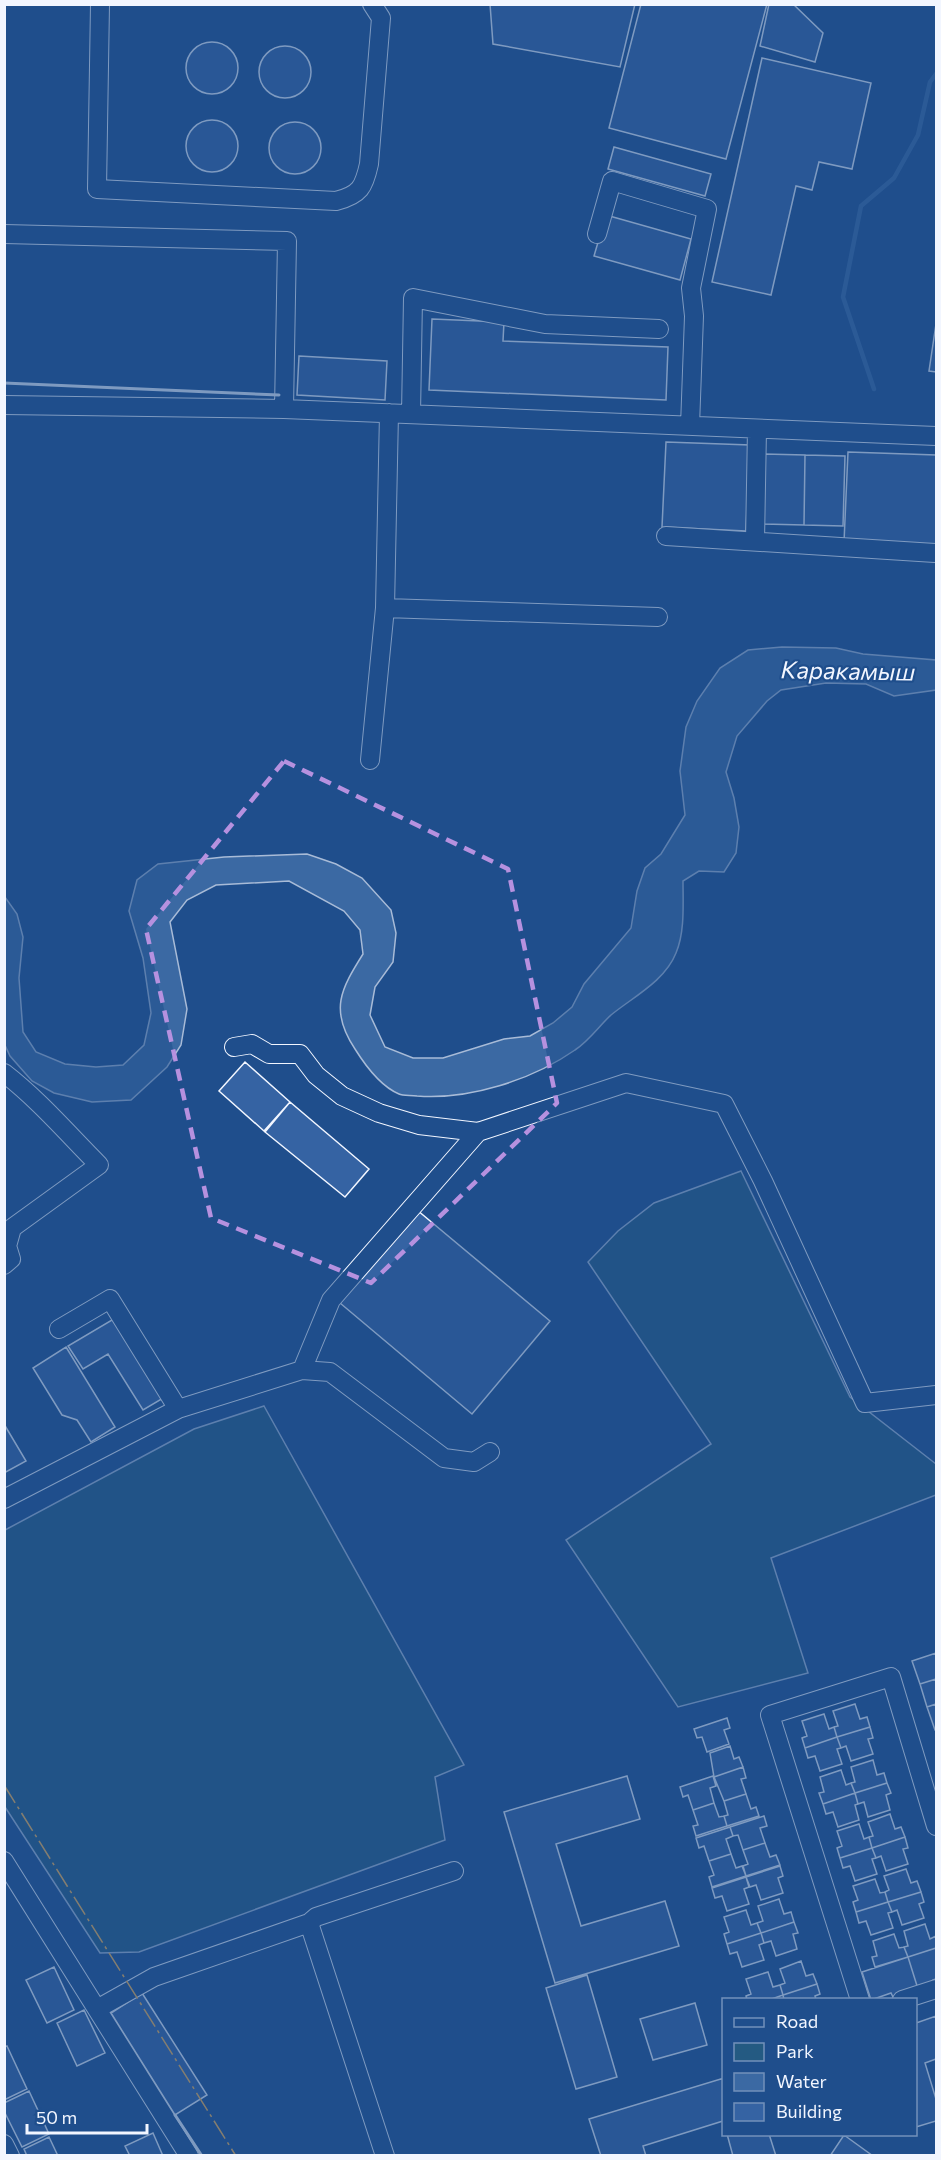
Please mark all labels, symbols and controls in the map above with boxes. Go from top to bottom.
water label: Каракамыш [780,654,916,686]
legend [722,1998,917,2136]
text: Road [776,2010,818,2032]
text: Park [776,2040,814,2062]
text: Water [776,2070,827,2092]
scale bar [27,2097,147,2135]
text: Building [776,2100,842,2122]
text: 50 m [36,2106,77,2128]

